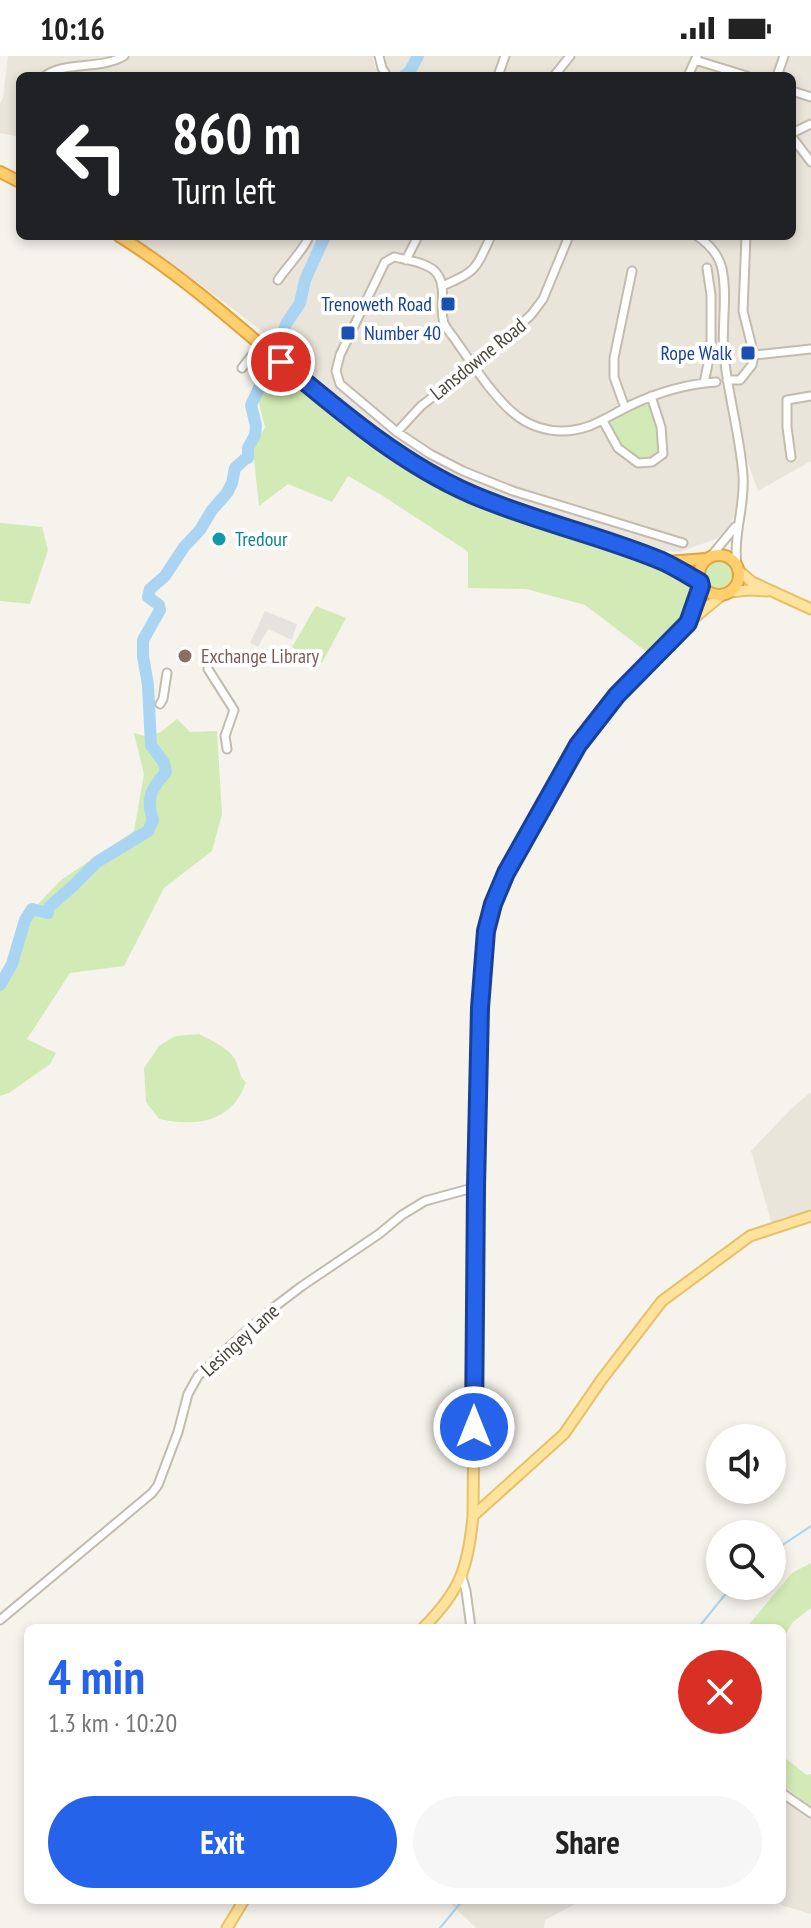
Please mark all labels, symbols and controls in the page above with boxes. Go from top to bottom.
text: 10:16 [40,9,105,48]
text: 860 m [172,97,301,169]
icon: left [40,104,144,208]
text: Turn left [172,167,276,214]
place label: Trenoweth Road [321,291,432,317]
marker: Trenoweth Road [439,295,457,313]
street label: Lansdowne Road [425,312,531,406]
place label: Number 40 [364,320,441,346]
marker: Number 40 [339,324,357,342]
pin [247,328,315,396]
icon: arrive [259,340,303,384]
place label: Rope Walk [660,340,732,366]
marker: Rope Walk [739,344,757,362]
place label: Tredour [235,526,288,552]
marker: Tredour [210,530,228,548]
place label: Exchange Library [201,643,320,669]
marker: Exchange Library [176,647,194,665]
street label: Lesingey Lane [195,1298,285,1382]
position arrow [432,1385,516,1469]
map controls [706,1424,786,1600]
button: sound [706,1424,786,1504]
button: search [706,1520,786,1600]
text: 4 min [48,1645,145,1707]
button: close [678,1650,762,1734]
text: 1.3 km · 10:20 [48,1706,177,1739]
button: Exit [48,1796,397,1888]
button: Share [413,1796,762,1888]

